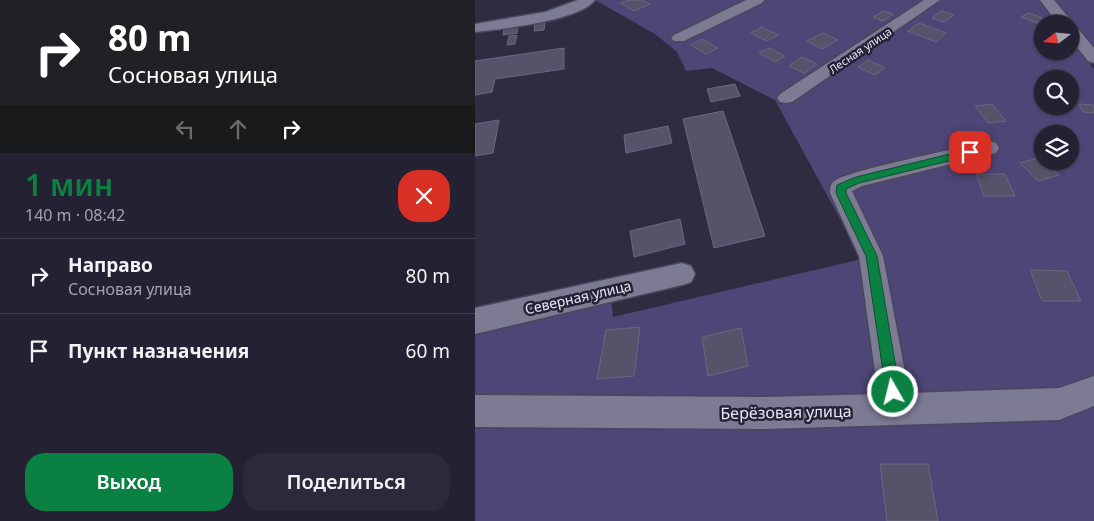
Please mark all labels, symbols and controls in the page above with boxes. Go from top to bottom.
text: 80 m [108,14,191,61]
north arrow [1034,15,1079,60]
map controls [1034,15,1079,170]
icon: right [25,20,90,85]
street label: Лесная улица [826,24,894,76]
text: Сосновая улица [108,59,278,89]
button: search [1034,70,1079,115]
icon: left [171,115,199,143]
icon: ahead [224,115,252,143]
icon: right [277,115,305,143]
button: layers [1034,125,1079,170]
pin [949,131,991,173]
icon: arrive [956,138,984,166]
text: 1 мин [25,164,113,205]
button: close [398,170,450,222]
text: 140 m · 08:42 [25,204,125,226]
text: Направо [68,252,153,278]
icon: right [25,262,53,290]
text: 80 m [406,263,450,289]
street label: Северная улица [523,276,633,318]
text: Сосновая улица [68,278,192,300]
icon: arrive [25,337,53,365]
text: Пункт назначения [68,338,249,364]
text: 60 m [406,338,450,364]
position arrow [866,365,918,417]
street label: Берёзовая улица [720,400,852,424]
button: Выход [25,453,233,511]
button: Поделиться [243,453,450,511]

